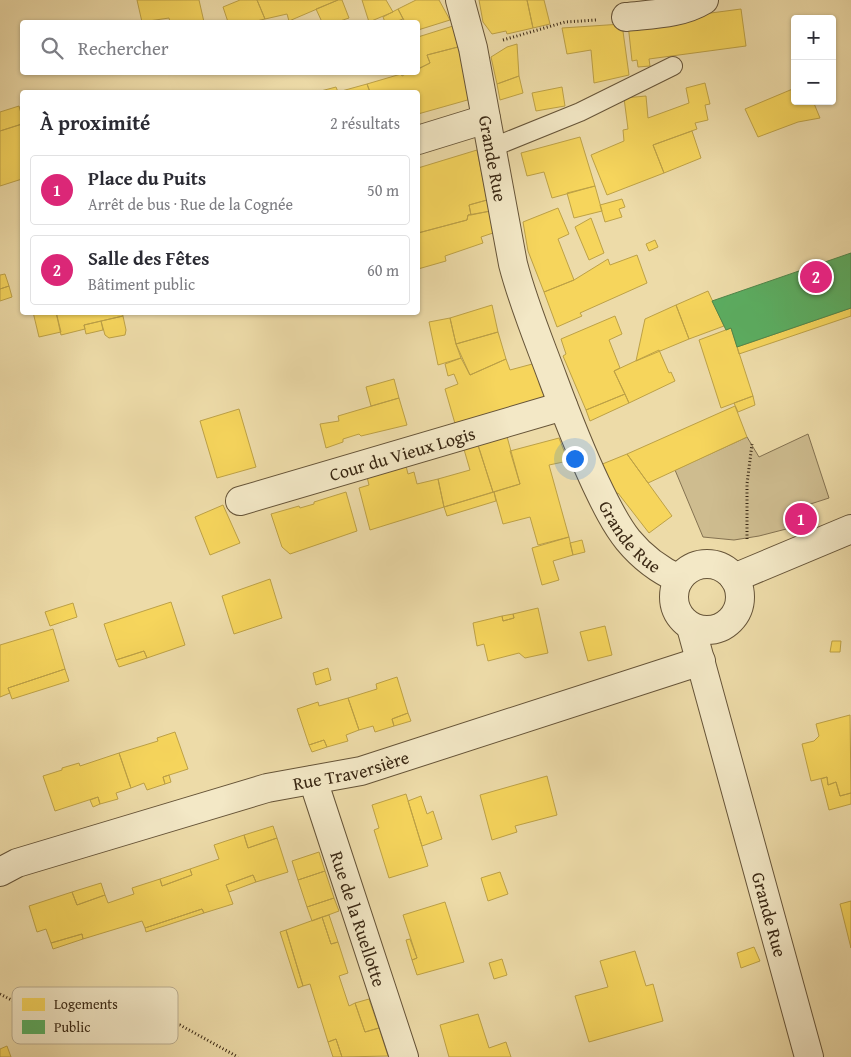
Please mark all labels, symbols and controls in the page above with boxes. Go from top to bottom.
map controls [791,15,836,105]
button: + [791,15,836,60]
search box [20,20,420,75]
icon: search [38,34,66,62]
text: Rechercher [78,34,169,62]
button: − [791,60,836,105]
text: À proximité [40,107,150,138]
text: 2 résultats [330,111,400,135]
street label: Grande Rue [472,113,515,204]
text: Place du Puits [88,164,206,192]
text: 1 [53,178,61,202]
text: 50 m [367,178,399,202]
text: Arrêt de bus · Rue de la Cognée [88,192,293,216]
text: Salle des Fêtes [88,244,209,272]
text: 2 [53,258,61,282]
text: 60 m [367,258,399,282]
pin: 2 [800,258,832,296]
text: Bâtiment public [88,272,195,296]
street label: Cour du Vieux Logis [326,419,478,488]
your location [562,446,588,472]
street label: Grande Rue [593,496,667,579]
pin: 1 [785,500,817,538]
street label: Rue Traversière [291,743,412,797]
street label: Rue de la Ruellotte [324,847,393,990]
street label: Grande Rue [745,869,794,960]
legend [12,987,178,1044]
text: Logements [54,994,118,1014]
text: Public [54,1017,90,1037]

